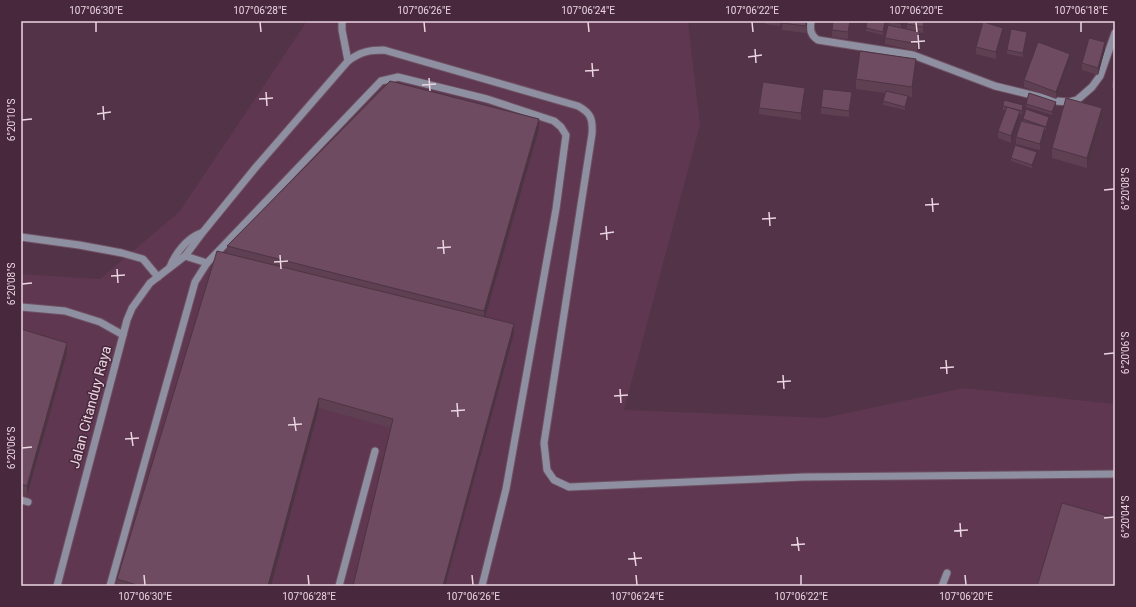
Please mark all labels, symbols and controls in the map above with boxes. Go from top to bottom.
text: 107°06'30"E [69,5,123,16]
text: 107°06'28"E [233,5,287,16]
text: 107°06'26"E [397,5,451,16]
text: 107°06'24"E [561,5,615,16]
text: 107°06'22"E [725,5,779,16]
text: 107°06'20"E [889,5,943,16]
text: 107°06'18"E [1054,5,1108,16]
text: 6°20'10"S [6,99,17,141]
text: 6°20'08"S [1120,168,1131,210]
text: 6°20'08"S [6,263,17,305]
text: 6°20'06"S [1120,332,1131,374]
street label: Jalan Citanduy Raya [66,344,114,470]
text: 6°20'06"S [6,427,17,469]
text: 6°20'04"S [1120,496,1131,538]
text: 107°06'30"E [118,591,172,602]
text: 107°06'28"E [282,591,336,602]
text: 107°06'26"E [446,591,500,602]
text: 107°06'24"E [610,591,664,602]
text: 107°06'22"E [774,591,828,602]
text: 107°06'20"E [939,591,993,602]

